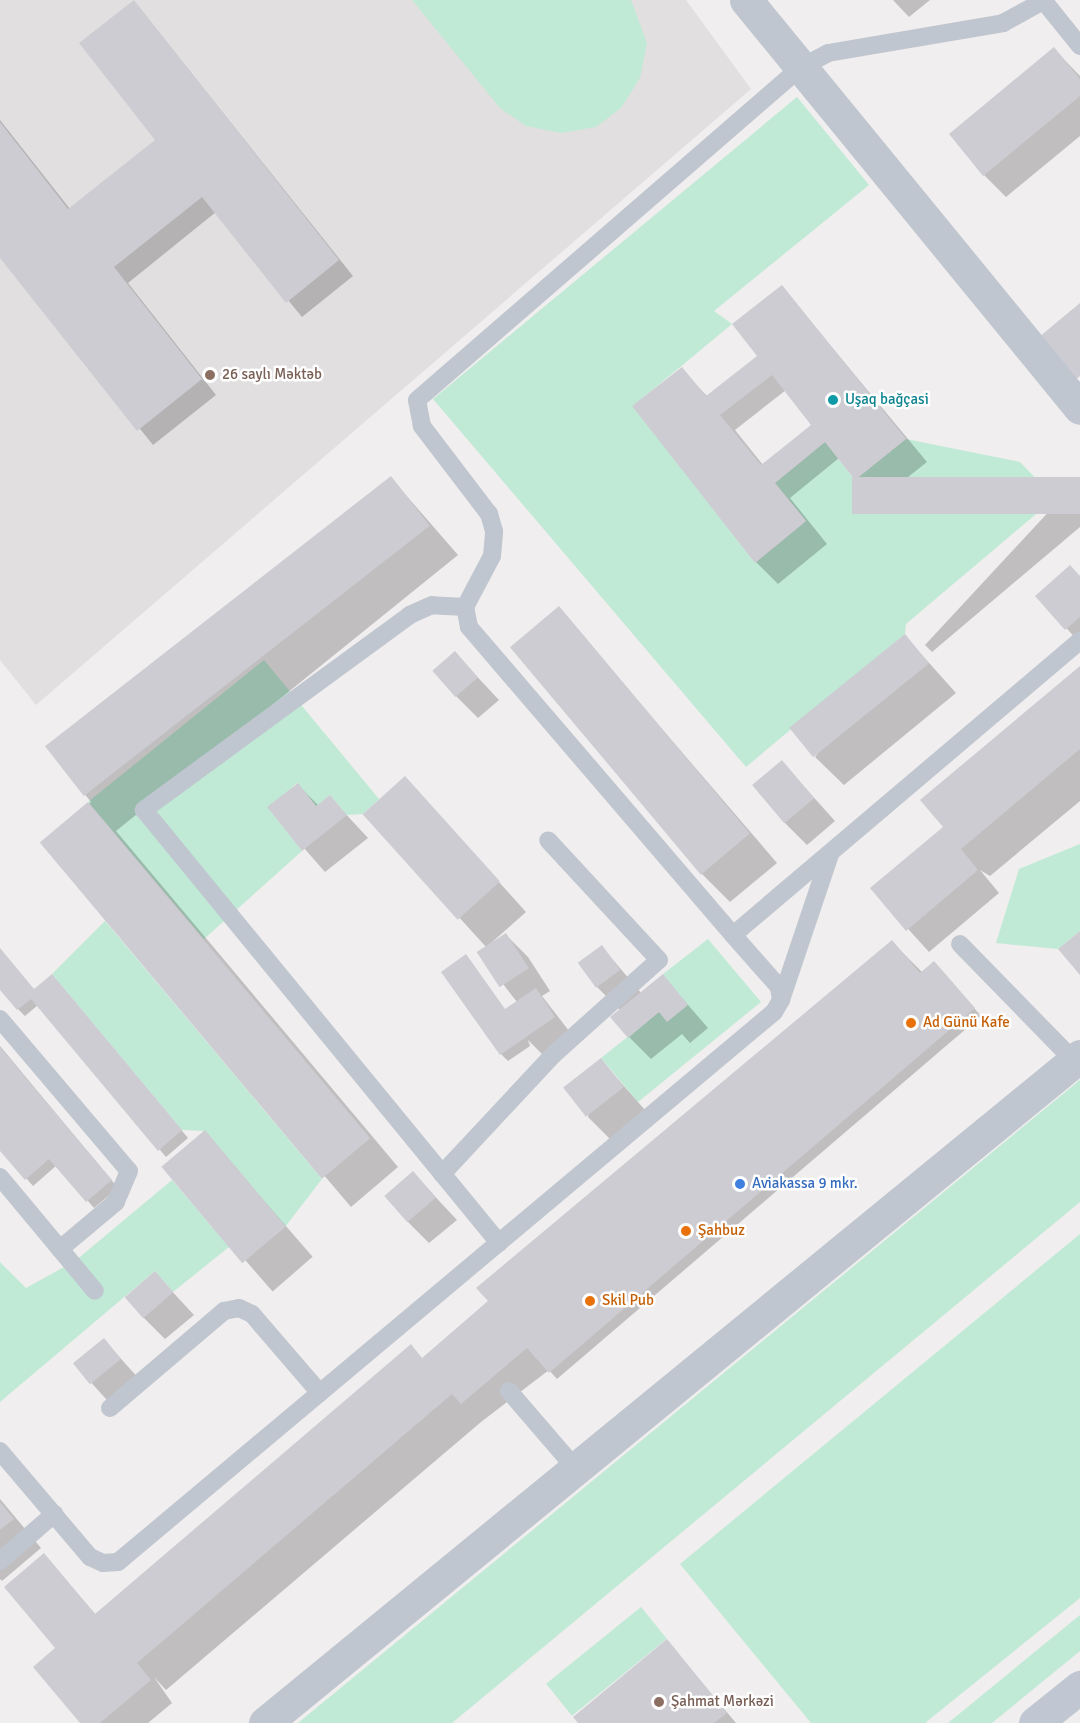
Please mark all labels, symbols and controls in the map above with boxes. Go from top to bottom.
place label: 26 saylı Məktəb [222,366,322,384]
marker: 26 saylı Məktəb [203,368,217,382]
place label: Uşaq bağçasi [845,391,929,409]
marker: Uşaq bağçasi [826,393,840,407]
place label: Ad Günü Kafe [923,1014,1010,1032]
marker: Ad Günü Kafe [904,1016,918,1030]
place label: Aviakassa 9 mkr. [752,1175,858,1193]
marker: Aviakassa 9 mkr. [733,1177,747,1191]
place label: Şahbuz [698,1222,745,1240]
marker: Şahbuz [679,1224,693,1238]
place label: Skil Pub [602,1292,654,1310]
marker: Skil Pub [583,1294,597,1308]
place label: Şahmat Mərkəzi [671,1693,774,1711]
marker: Şahmat Mərkəzi [652,1695,666,1709]

